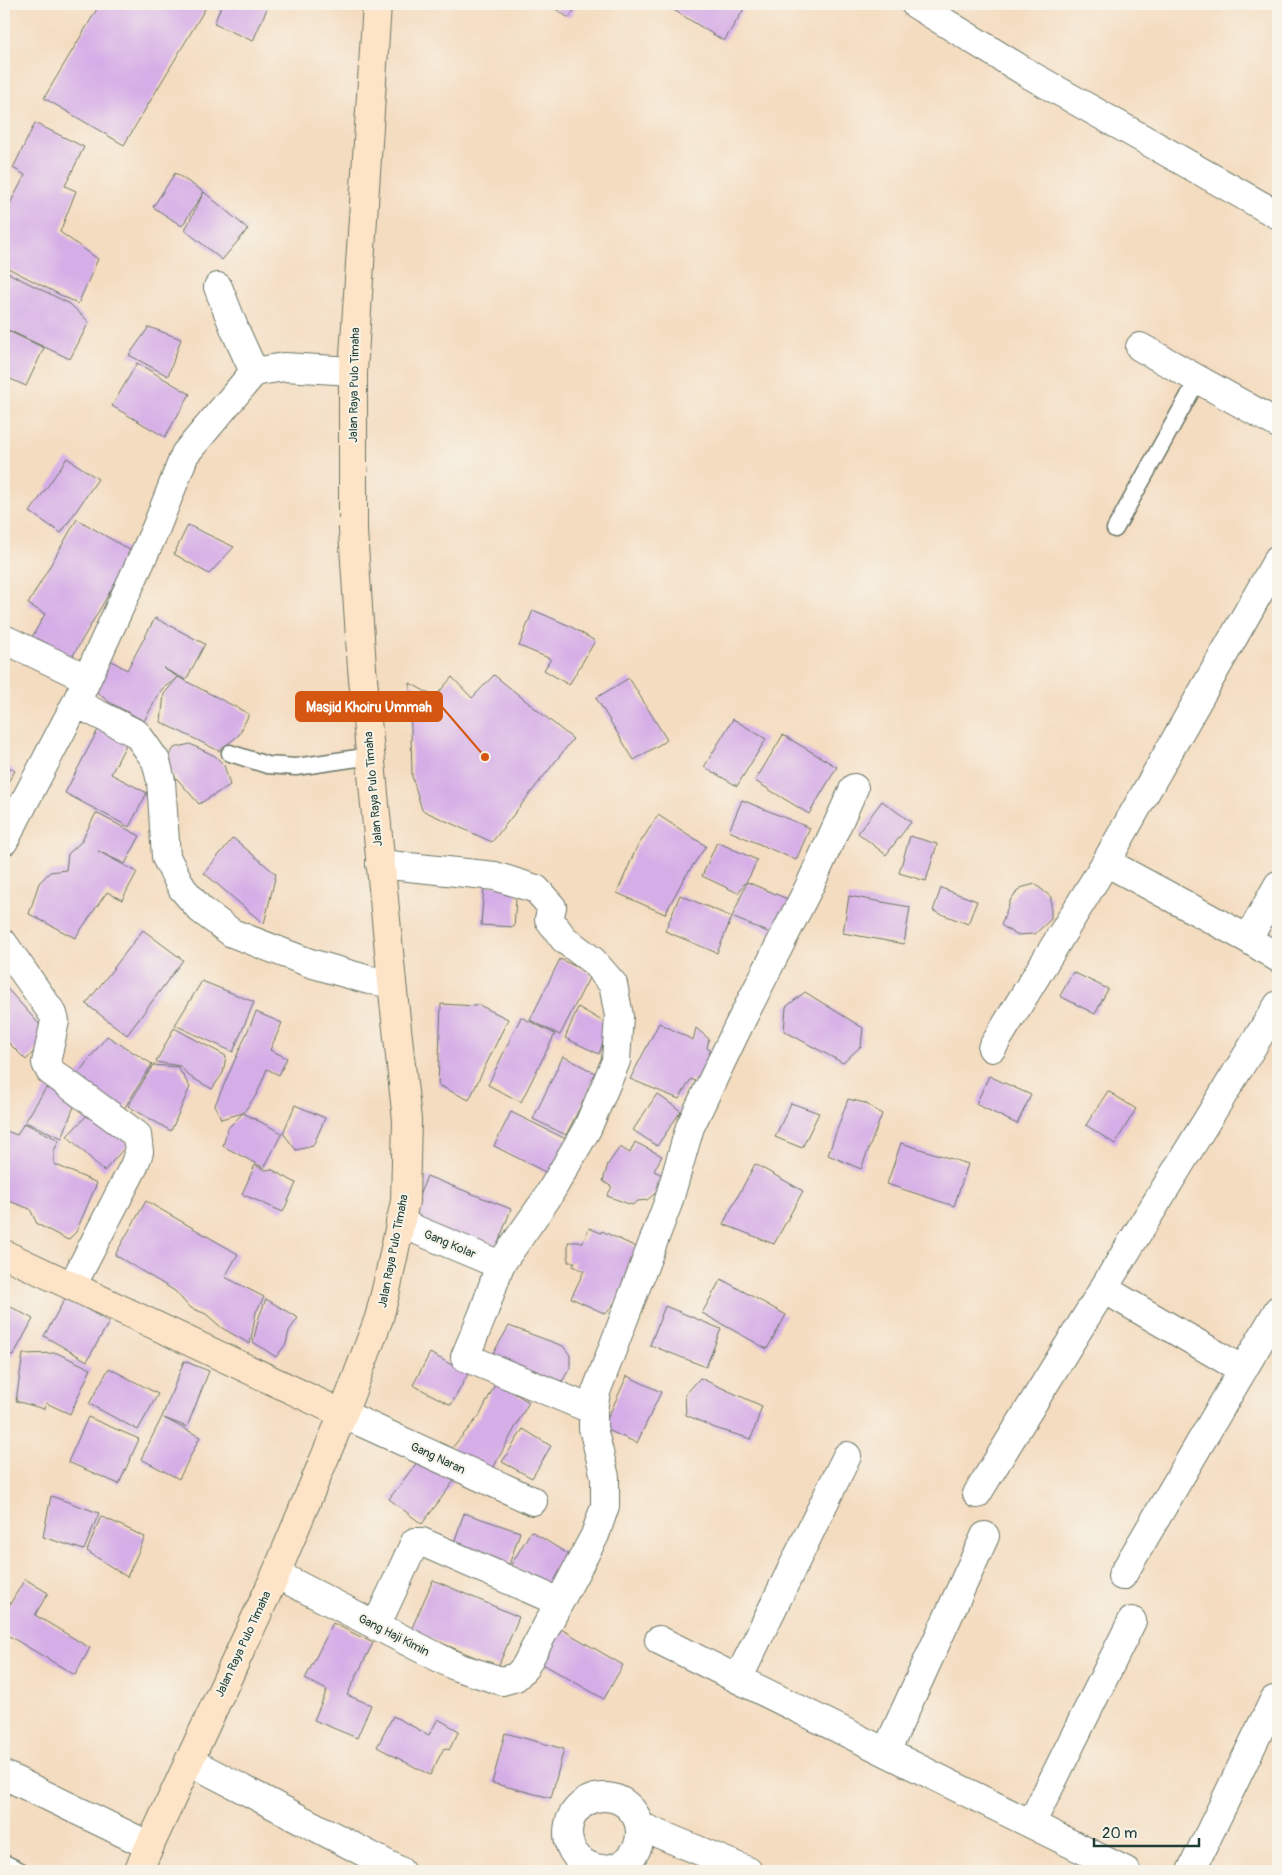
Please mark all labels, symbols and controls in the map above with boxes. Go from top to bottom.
street label: Jalan Raya Pulo Timaha [346,327,363,443]
callout: Masjid Khoiru Ummah [296,692,442,721]
text: Masjid Khoiru Ummah [306,699,432,716]
street label: Jalan Raya Pulo Timaha [361,731,386,847]
street label: Jalan Raya Pulo Timaha [375,1193,412,1309]
street label: Gang Kolar [422,1227,479,1262]
street label: Gang Naran [408,1439,468,1478]
street label: Jalan Raya Pulo Timaha [212,1588,275,1700]
street label: Gang Haji Kimin [356,1611,432,1660]
scale bar [1094,1815,1200,1847]
text: 20 m [1102,1824,1137,1843]

